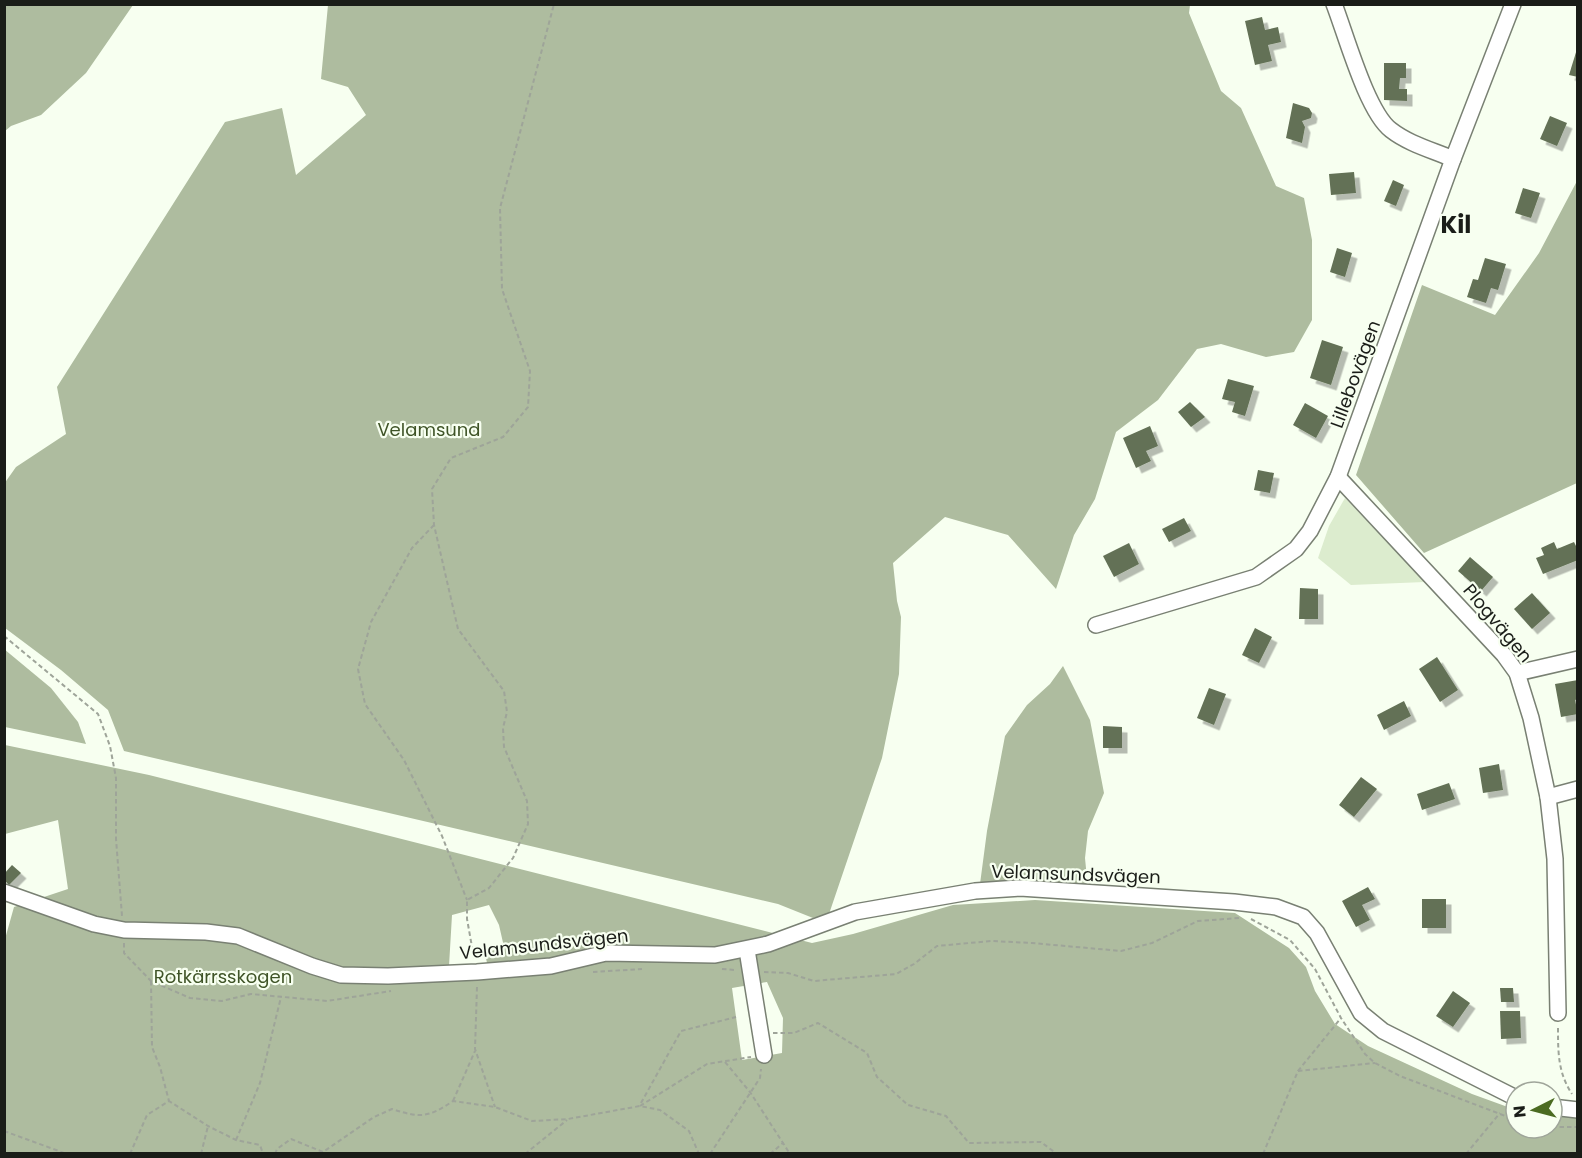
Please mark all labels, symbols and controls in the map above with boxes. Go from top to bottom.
district label: Kil [1441,208,1471,241]
street label: Lillebovägen [1324,317,1386,431]
park label: Velamsund [377,417,481,442]
street label: Plogvägen [1458,578,1538,668]
street label: Velamsundsvägen [991,859,1161,889]
street label: Velamsundsvägen [458,923,630,965]
park label: Rotkärrsskogen [154,964,292,989]
north arrow [1504,1080,1564,1140]
text: N [1508,1104,1532,1119]

